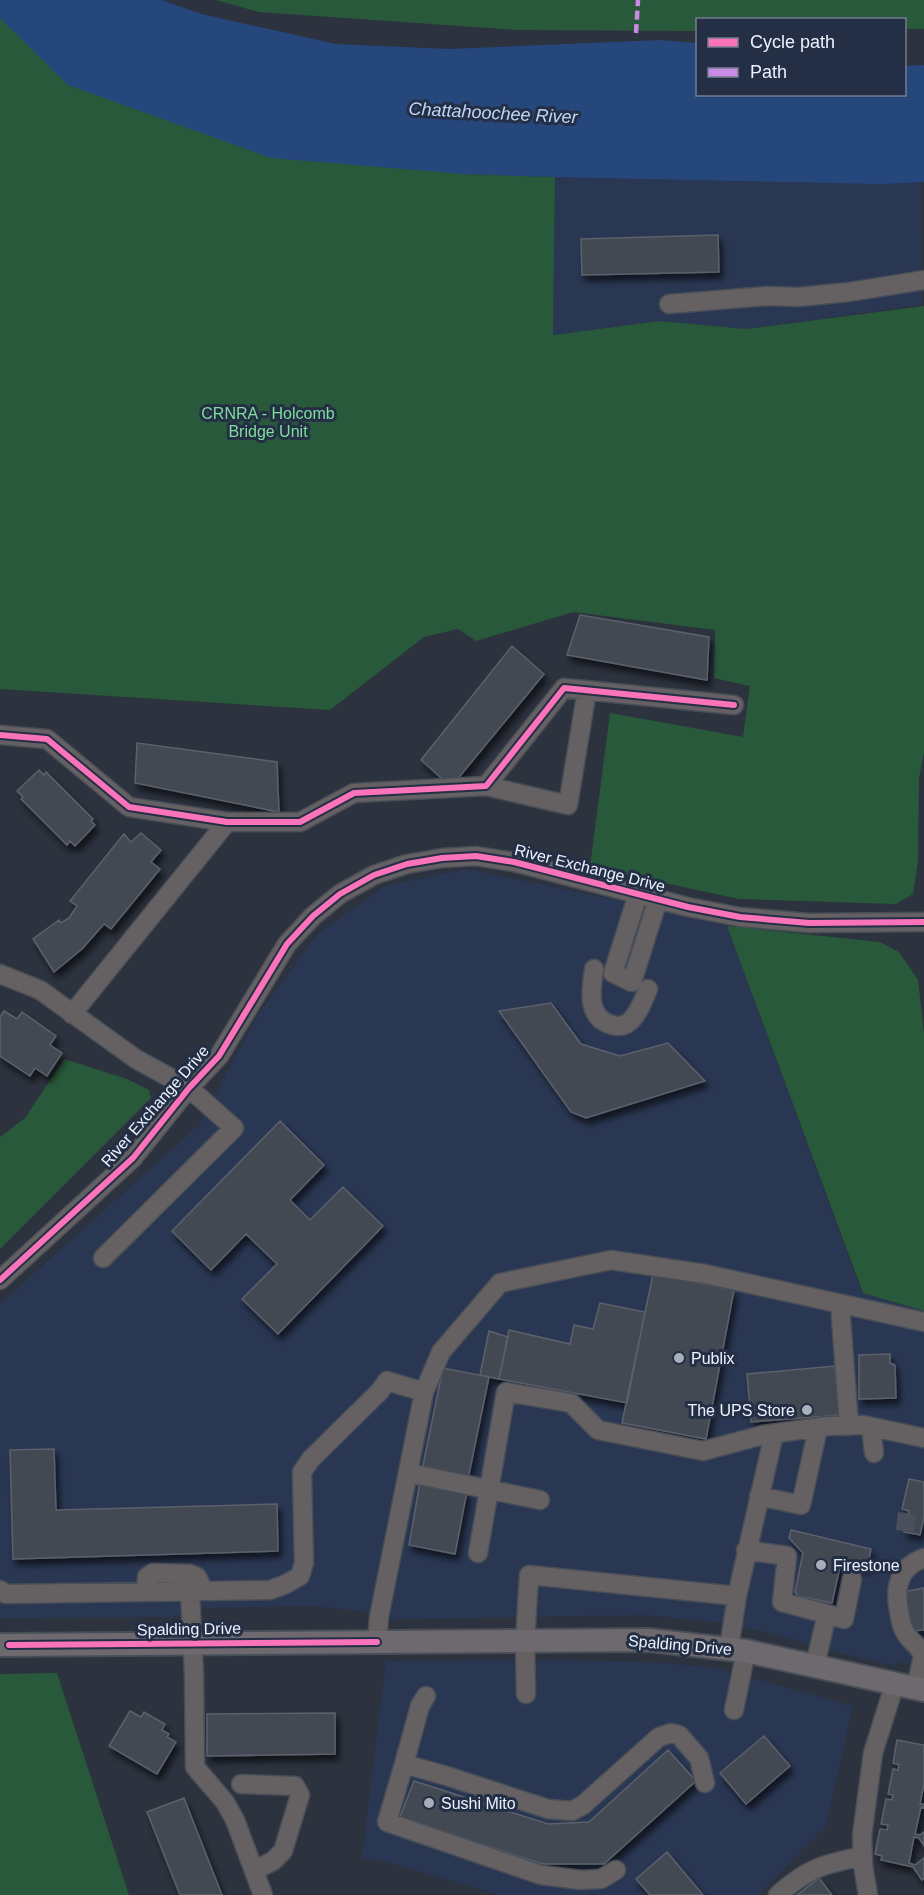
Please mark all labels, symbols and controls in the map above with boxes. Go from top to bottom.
legend [696,18,906,96]
text: Cycle path [750,32,835,52]
text: Path [750,62,787,82]
water label: Chattahoochee River [408,99,579,127]
park label: CRNRA - Holcomb Bridge Unit [201,405,335,440]
street label: River Exchange Drive [513,841,667,895]
street label: River Exchange Drive [98,1042,212,1170]
place label: Publix [691,1350,735,1367]
marker: Publix [672,1351,686,1365]
place label: The UPS Store [687,1402,795,1419]
marker: The UPS Store [800,1403,814,1417]
place label: Firestone [833,1557,900,1574]
marker: Firestone [814,1558,828,1572]
street label: Spalding Drive [137,1620,241,1638]
street label: Spalding Drive [627,1632,733,1658]
place label: Sushi Mito [441,1795,516,1812]
marker: Sushi Mito [422,1796,436,1810]

